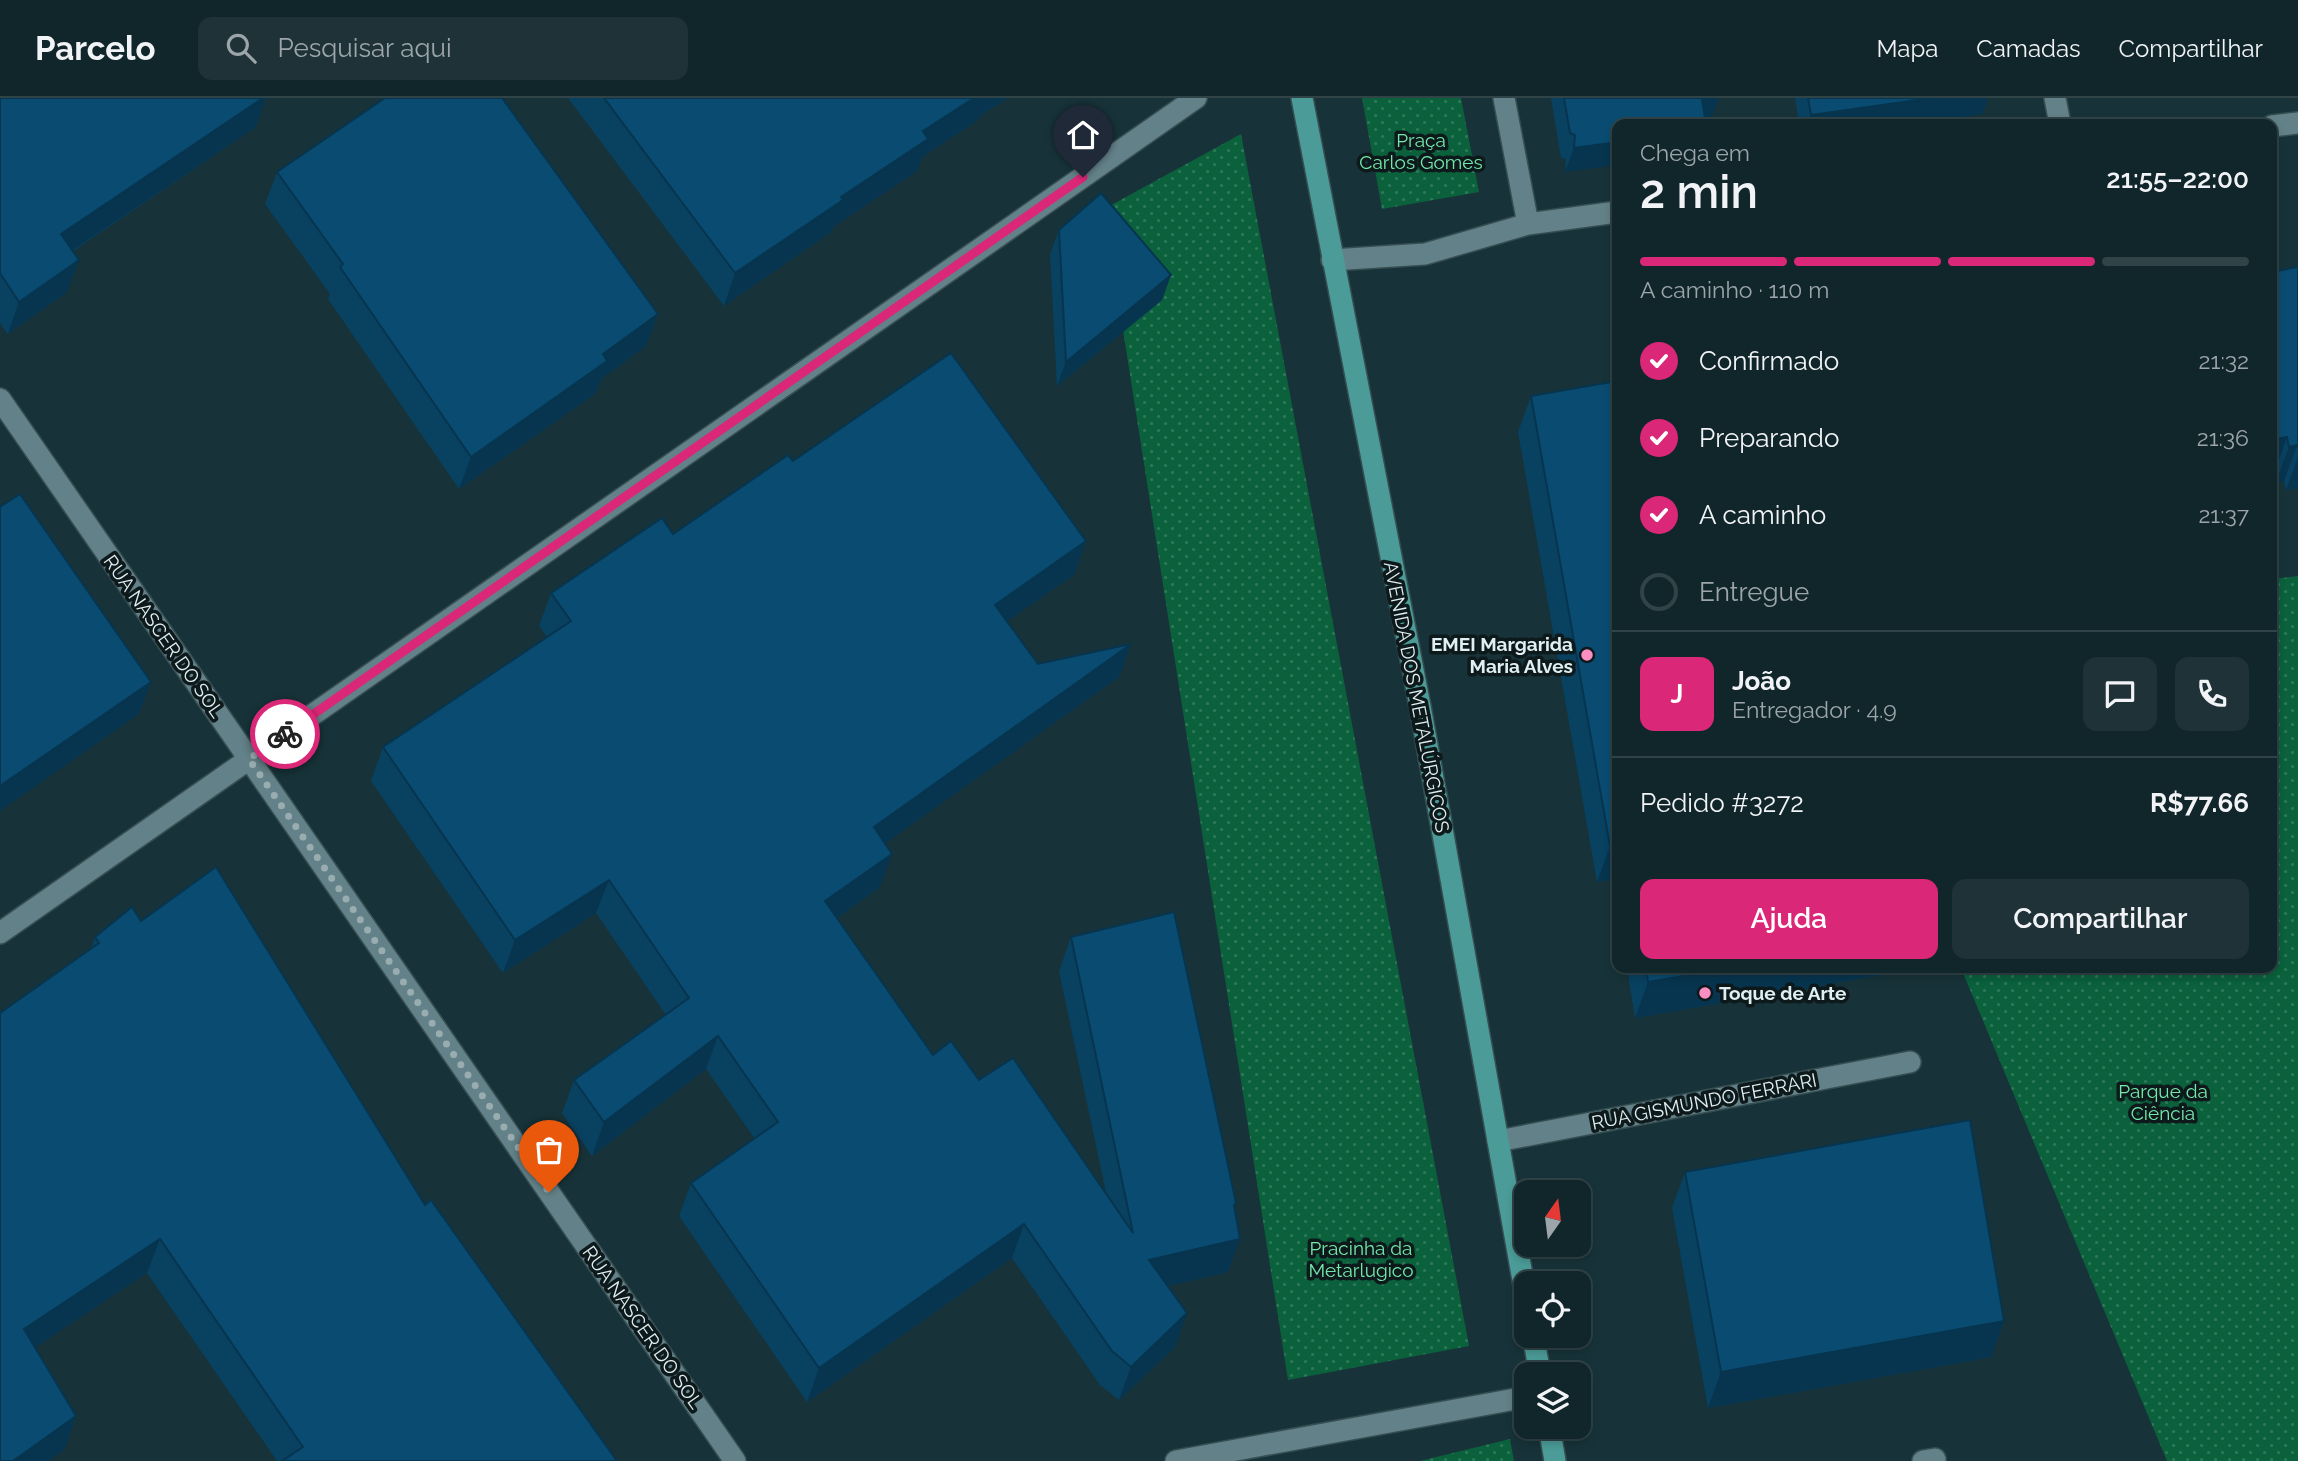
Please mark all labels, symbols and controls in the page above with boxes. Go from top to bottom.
search box [198,17,688,80]
text: Parcelo [35,29,156,68]
icon: search [222,29,260,67]
text: Pesquisar aqui [278,33,452,63]
text: Mapa [1876,34,1938,63]
text: Camadas [1976,34,2081,63]
text: Compartilhar [2119,34,2263,63]
pin [1053,105,1113,177]
icon: home [1064,116,1102,154]
park label: Praça Carlos Gomes [1359,129,1483,173]
text: Chega em [1640,139,1750,166]
text: 21:55–22:00 [2106,164,2249,194]
text: 2 min [1640,165,1758,219]
text: A caminho · 110 m [1640,276,1829,303]
icon: check [1640,342,1678,380]
text: Confirmado [1699,346,1839,376]
text: 21:32 [2199,347,2249,374]
icon: check [1640,419,1678,457]
text: Preparando [1699,423,1839,453]
text: 21:36 [2197,424,2249,451]
icon: check [1640,496,1678,534]
text: A caminho [1699,500,1826,530]
text: 21:37 [2198,501,2249,528]
street label: RUA NASCER DO SOL [99,550,229,722]
street label: AVENIDA DOS METALÚRGICOS [1380,560,1454,834]
text: Entregue [1699,577,1809,607]
place label: EMEI Margarida Maria Alves [1431,633,1573,677]
marker: EMEI Margarida Maria Alves [1579,647,1595,663]
button: chat [2083,657,2157,731]
button: phone [2175,657,2249,731]
text: João [1732,666,1791,696]
text: J [1671,679,1683,709]
text: Entregador · 4.9 [1732,696,1897,723]
courier [250,699,320,769]
icon: bike [266,715,304,753]
text: Pedido #3272 [1640,788,1804,818]
text: R$77.66 [2150,788,2249,818]
button: Ajuda [1640,879,1938,959]
button: Compartilhar [1952,879,2249,959]
place label: Toque de Arte [1719,982,1846,1004]
marker: Toque de Arte [1697,985,1713,1001]
street label: RUA GISMUNDO FERRARI [1590,1068,1818,1134]
park label: Parque da Ciência [2118,1080,2208,1124]
pin [519,1120,579,1192]
icon: bag [530,1131,568,1169]
north arrow [1514,1180,1591,1256]
map controls [1514,1180,1591,1439]
park label: Pracinha da Metarlugico [1309,1237,1413,1281]
street label: RUA NASCER DO SOL [578,1241,708,1413]
button: locate [1514,1271,1591,1348]
button: layers [1514,1362,1591,1439]

